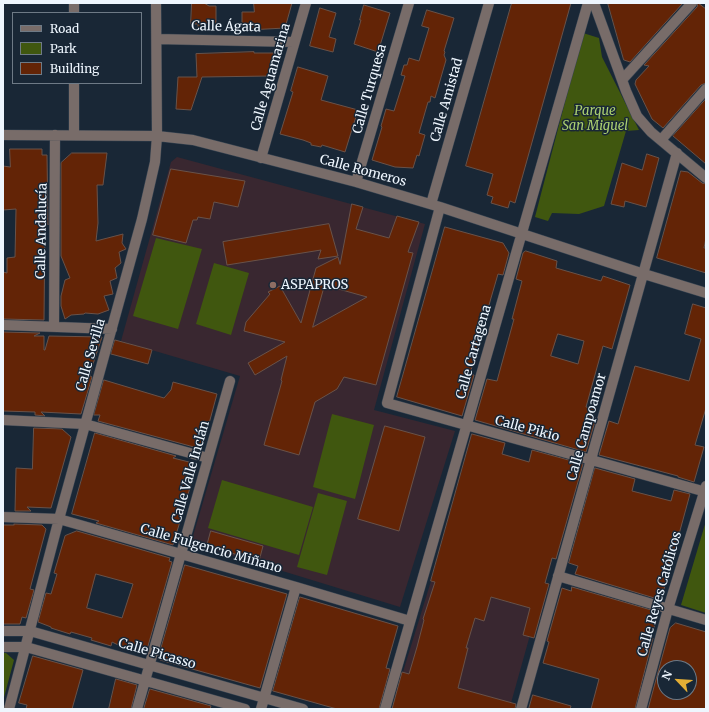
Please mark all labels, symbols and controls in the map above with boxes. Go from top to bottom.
legend [12,12,142,84]
street label: Calle Ágata [191,19,261,35]
text: Road [50,21,79,36]
street label: Calle Aguamarina [248,21,294,133]
text: Park [50,41,77,56]
street label: Calle Turquesa [350,42,390,136]
street label: Calle Amistad [428,56,466,144]
text: Building [50,61,99,76]
park label: Parque San Miguel [562,103,628,134]
street label: Calle Romeros [318,152,408,190]
street label: Calle Andalucía [33,183,51,279]
place label: ASPAPROS [281,277,348,293]
marker: ASPAPROS [268,280,278,290]
street label: Calle Cartagena [453,303,495,401]
street label: Calle Sevilla [73,317,109,393]
street label: Calle Campoamor [564,371,610,483]
street label: Calle Pikio [493,413,561,445]
street label: Calle Valle Inclán [169,419,213,525]
street label: Calle Fulgencio Miñano [138,521,284,577]
street label: Calle Reyes Católicos [635,530,685,658]
street label: Calle Picasso [116,635,198,673]
north arrow [657,660,697,700]
text: N [659,668,675,682]

